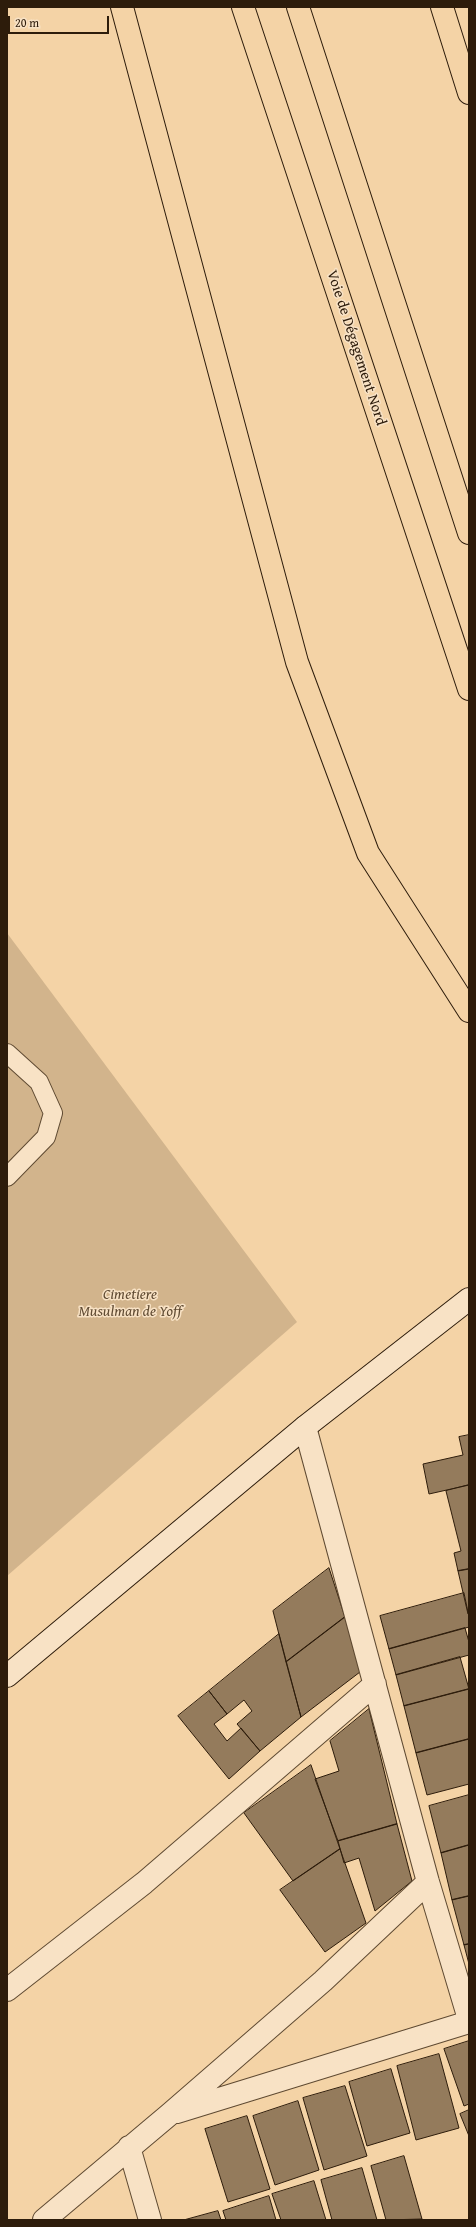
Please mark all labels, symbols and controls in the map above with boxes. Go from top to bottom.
scale bar [10,8,111,34]
text: 20 m [15,14,39,31]
street label: Voie de Dégagement Nord [322,268,390,428]
park label: Cimetiere Musulman de Yoff [78,1286,182,1321]

